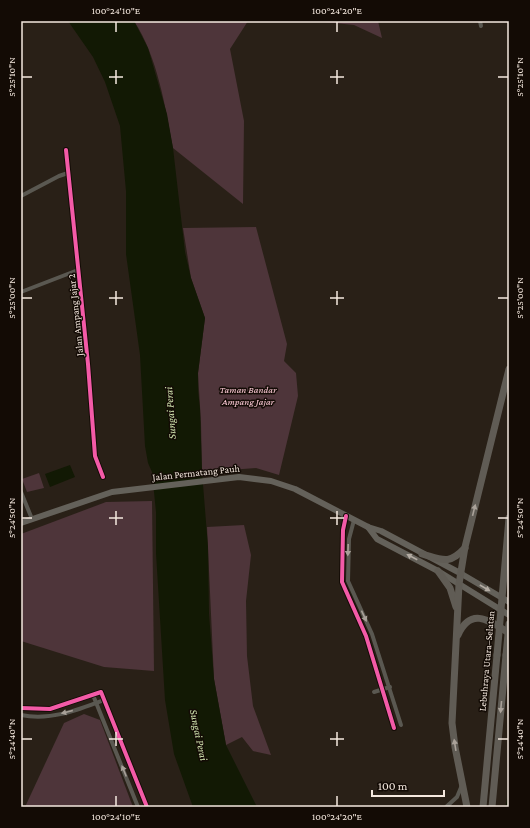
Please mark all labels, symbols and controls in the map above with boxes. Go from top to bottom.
text: 100°24'10"E [92,5,141,16]
text: 100°24'20"E [312,5,363,16]
text: 5°25'10"N [6,57,17,97]
text: 5°25'10"N [514,57,525,97]
street label: Jalan Ampang Jajar 2 [66,273,86,358]
text: 5°25'00"N [6,277,17,319]
text: 5°25'00"N [514,277,525,319]
park label: Taman Bandar Ampang Jajar [220,384,277,408]
water label: Sungai Perai [162,386,179,440]
street label: Jalan Permatang Pauh [151,462,241,483]
text: 5°24'50"N [6,497,17,538]
text: 5°24'50"N [514,497,525,538]
one-way arrow [471,503,477,515]
one-way arrow [345,544,352,556]
one-way arrow [406,554,418,560]
one-way arrow [479,584,491,591]
street label: Lebuhraya Utara–Selatan [477,610,496,712]
one-way arrow [361,611,367,622]
one-way arrow [498,701,505,713]
water label: Sungai Perai [187,708,210,762]
one-way arrow [61,710,74,716]
text: 5°24'40"N [6,718,17,759]
text: 5°24'40"N [514,718,525,759]
one-way arrow [452,739,458,751]
one-way arrow [121,765,127,776]
scale bar [372,772,444,798]
text: 100 m [378,779,408,793]
text: 100°24'10"E [92,811,141,822]
text: 100°24'20"E [312,811,363,822]

